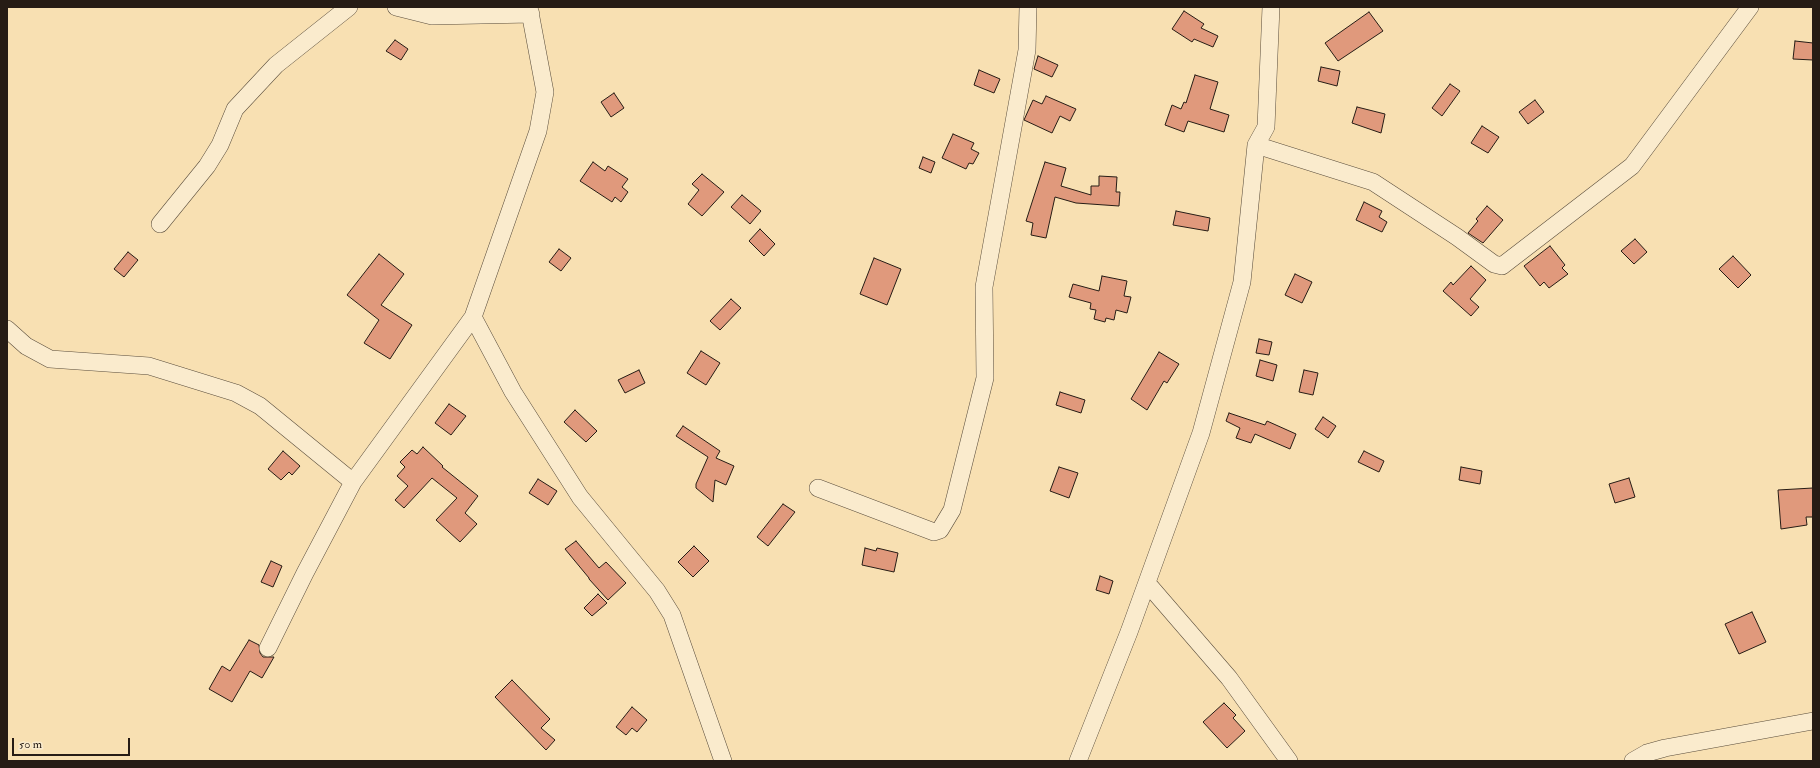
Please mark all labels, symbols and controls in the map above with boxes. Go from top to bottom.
scale bar [14,730,132,756]
text: 50 m [19,737,42,752]

